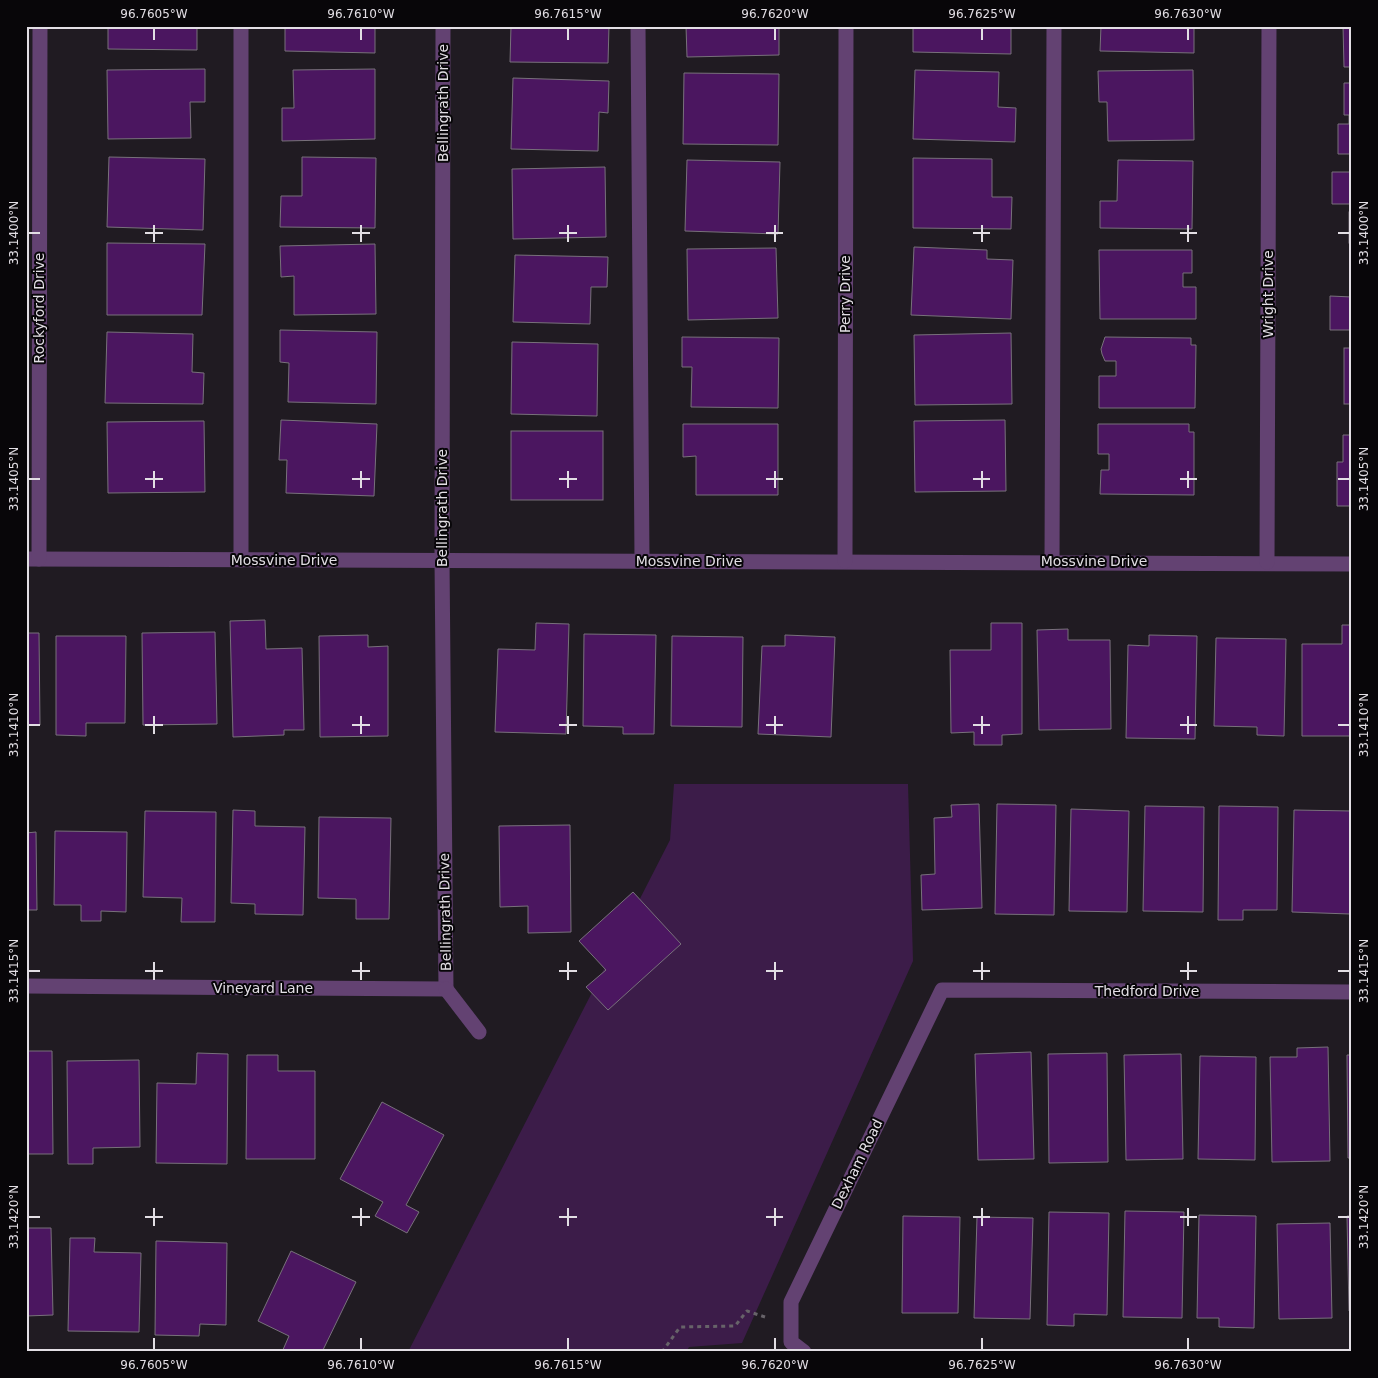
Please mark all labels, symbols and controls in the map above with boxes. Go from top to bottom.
text: 96.7605°W [120,7,188,21]
text: 96.7610°W [327,7,395,21]
text: 96.7615°W [534,7,602,21]
text: 96.7620°W [741,7,809,21]
text: 96.7625°W [948,7,1016,21]
text: 96.7630°W [1154,7,1222,21]
street label: Bellingrath Drive [435,44,451,162]
text: 33.1400°N [7,201,21,265]
text: 33.1400°N [1357,201,1371,265]
street label: Wright Drive [1260,250,1276,338]
street label: Rockyford Drive [31,253,47,363]
street label: Perry Drive [837,255,853,333]
text: 33.1405°N [7,447,21,511]
text: 33.1405°N [1357,447,1371,511]
street label: Bellingrath Drive [434,449,450,567]
street label: Mossvine Drive [231,552,337,568]
street label: Mossvine Drive [636,553,742,569]
street label: Mossvine Drive [1041,553,1147,569]
text: 33.1410°N [7,693,21,757]
text: 33.1410°N [1357,693,1371,757]
street label: Bellingrath Drive [436,853,454,971]
text: 33.1415°N [7,939,21,1003]
text: 33.1415°N [1357,939,1371,1003]
street label: Vineyard Lane [213,980,313,996]
street label: Thedford Drive [1094,983,1199,999]
street label: Dexham Road [828,1116,886,1212]
text: 33.1420°N [7,1185,21,1249]
text: 33.1420°N [1357,1185,1371,1249]
text: 96.7605°W [120,1358,188,1372]
text: 96.7610°W [327,1358,395,1372]
text: 96.7615°W [534,1358,602,1372]
text: 96.7620°W [741,1358,809,1372]
text: 96.7625°W [948,1358,1016,1372]
text: 96.7630°W [1154,1358,1222,1372]

